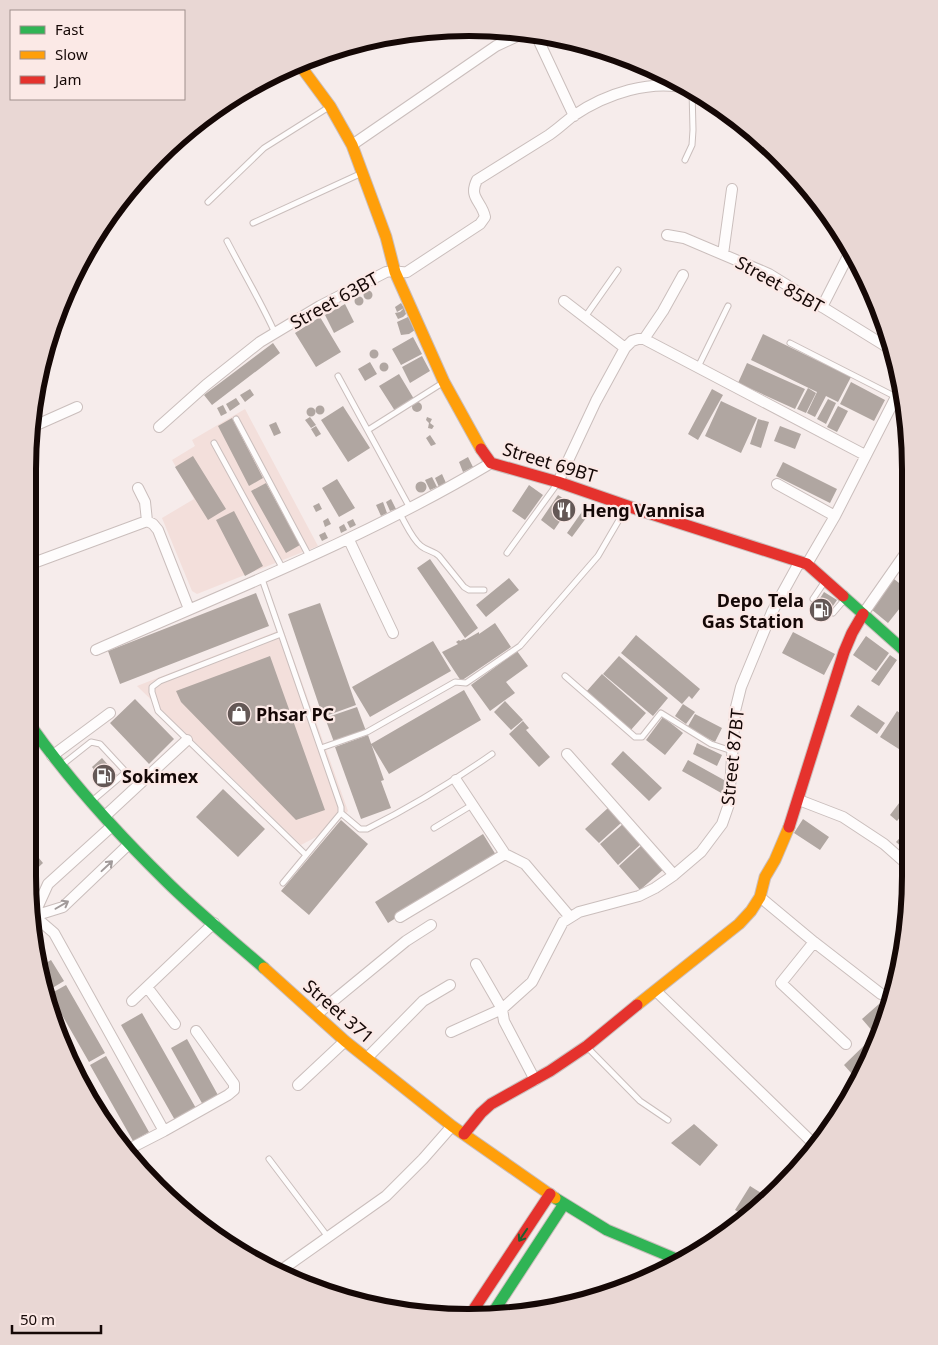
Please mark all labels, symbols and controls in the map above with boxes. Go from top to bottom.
legend [10,10,185,100]
text: Fast [55,19,84,39]
text: Slow [55,44,88,64]
text: Jam [53,69,82,89]
street label: Street 85BT [732,250,828,318]
street label: Street 63BT [286,266,382,334]
street label: Street 69BT [500,436,600,488]
restaurant icon: Heng Vannisa [551,497,577,523]
place label: Heng Vannisa [582,498,705,522]
place label: Depo Tela Gas Station [702,588,804,633]
fuel station icon: Depo Tela Gas Station [808,597,834,623]
shop icon: Phsar PC [226,701,252,727]
place label: Phsar PC [256,702,334,726]
street label: Street 87BT [715,707,749,807]
fuel station icon: Sokimex [91,763,117,789]
place label: Sokimex [122,764,199,788]
one-way arrow [101,860,113,872]
one-way arrow [54,900,68,910]
street label: Street 371 [299,974,379,1048]
one-way arrow [518,1227,528,1241]
scale bar [12,1302,101,1334]
text: 50 m [20,1309,55,1329]

